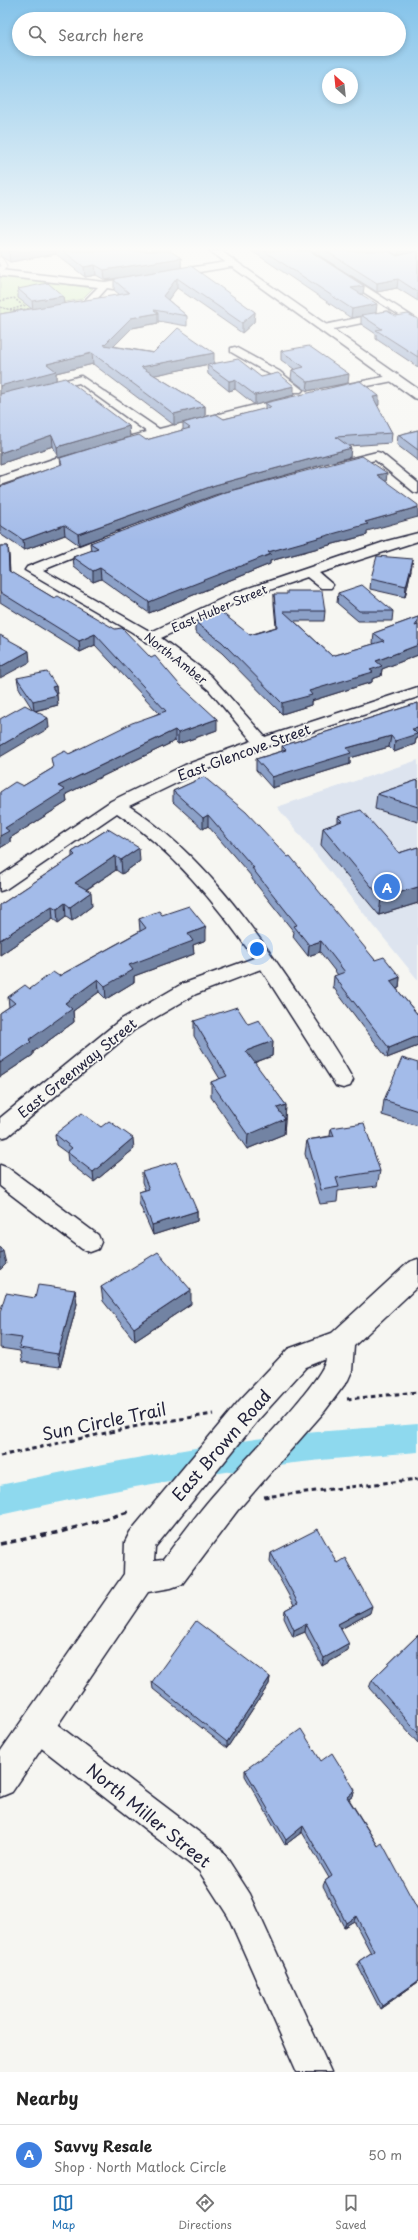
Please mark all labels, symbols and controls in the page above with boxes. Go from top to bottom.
search box [12,12,406,56]
icon: search [26,23,48,45]
text: Search here [58,23,144,46]
north arrow [322,68,358,104]
street label: East Huber Street [168,580,270,636]
street label: North Amber [141,628,212,689]
street label: East Glencove Street [175,718,314,786]
pin: A [374,872,400,902]
your location [247,939,267,959]
street label: East Greenway Street [13,1013,141,1123]
street label: East Brown Road [165,1383,277,1507]
street label: Sun Circle Trail [39,1395,169,1447]
street label: North Miller Street [81,1757,217,1873]
text: Nearby [16,2085,78,2111]
text: Savvy Resale [54,2134,152,2157]
text: A [24,2145,34,2164]
text: 50 m [368,2145,402,2164]
text: Shop · North Matlock Circle [54,2157,227,2176]
tab: Map [52,2192,75,2233]
tab: Directions [178,2192,232,2233]
tab: Saved [335,2192,366,2233]

